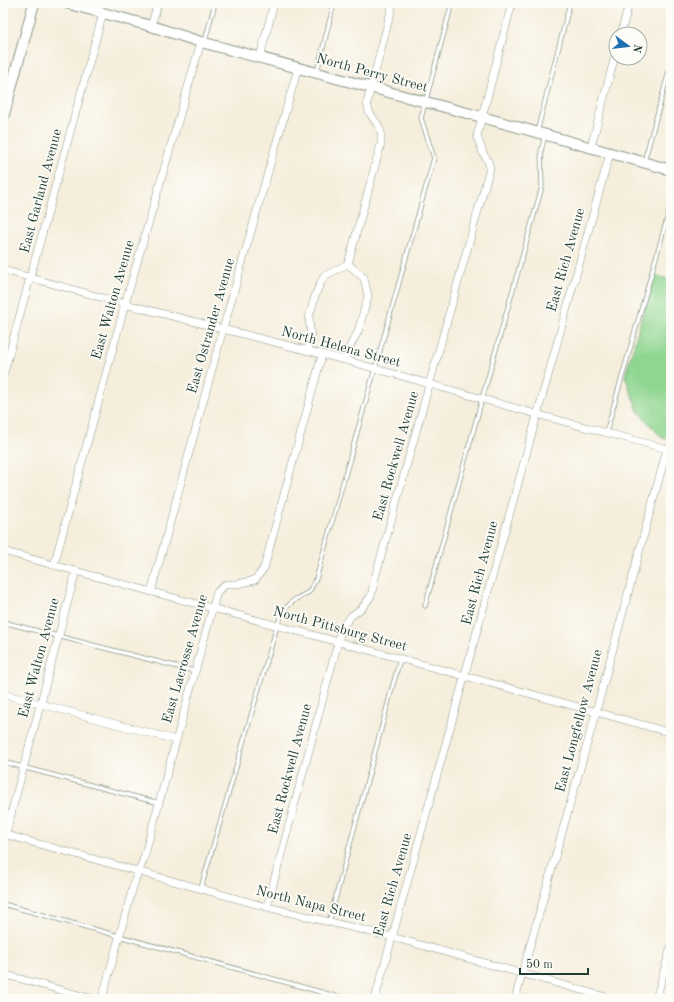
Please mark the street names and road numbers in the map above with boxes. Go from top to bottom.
street label: North Perry Street [315,51,429,95]
street label: East Garland Avenue [18,127,64,255]
street label: East Rich Avenue [544,206,588,314]
street label: East Walton Avenue [89,239,137,361]
street label: East Ostrander Avenue [185,257,237,395]
street label: North Helena Street [280,324,402,370]
street label: East Rockwell Avenue [371,389,421,523]
street label: East Rich Avenue [459,519,501,627]
street label: East Lacrosse Avenue [160,593,210,725]
street label: East Walton Avenue [16,596,62,720]
street label: North Pittsburg Street [272,604,409,654]
street label: East Longfellow Avenue [553,648,605,794]
street label: East Rockwell Avenue [266,702,314,836]
street label: East Rich Avenue [371,831,415,939]
street label: North Napa Street [255,884,368,924]

